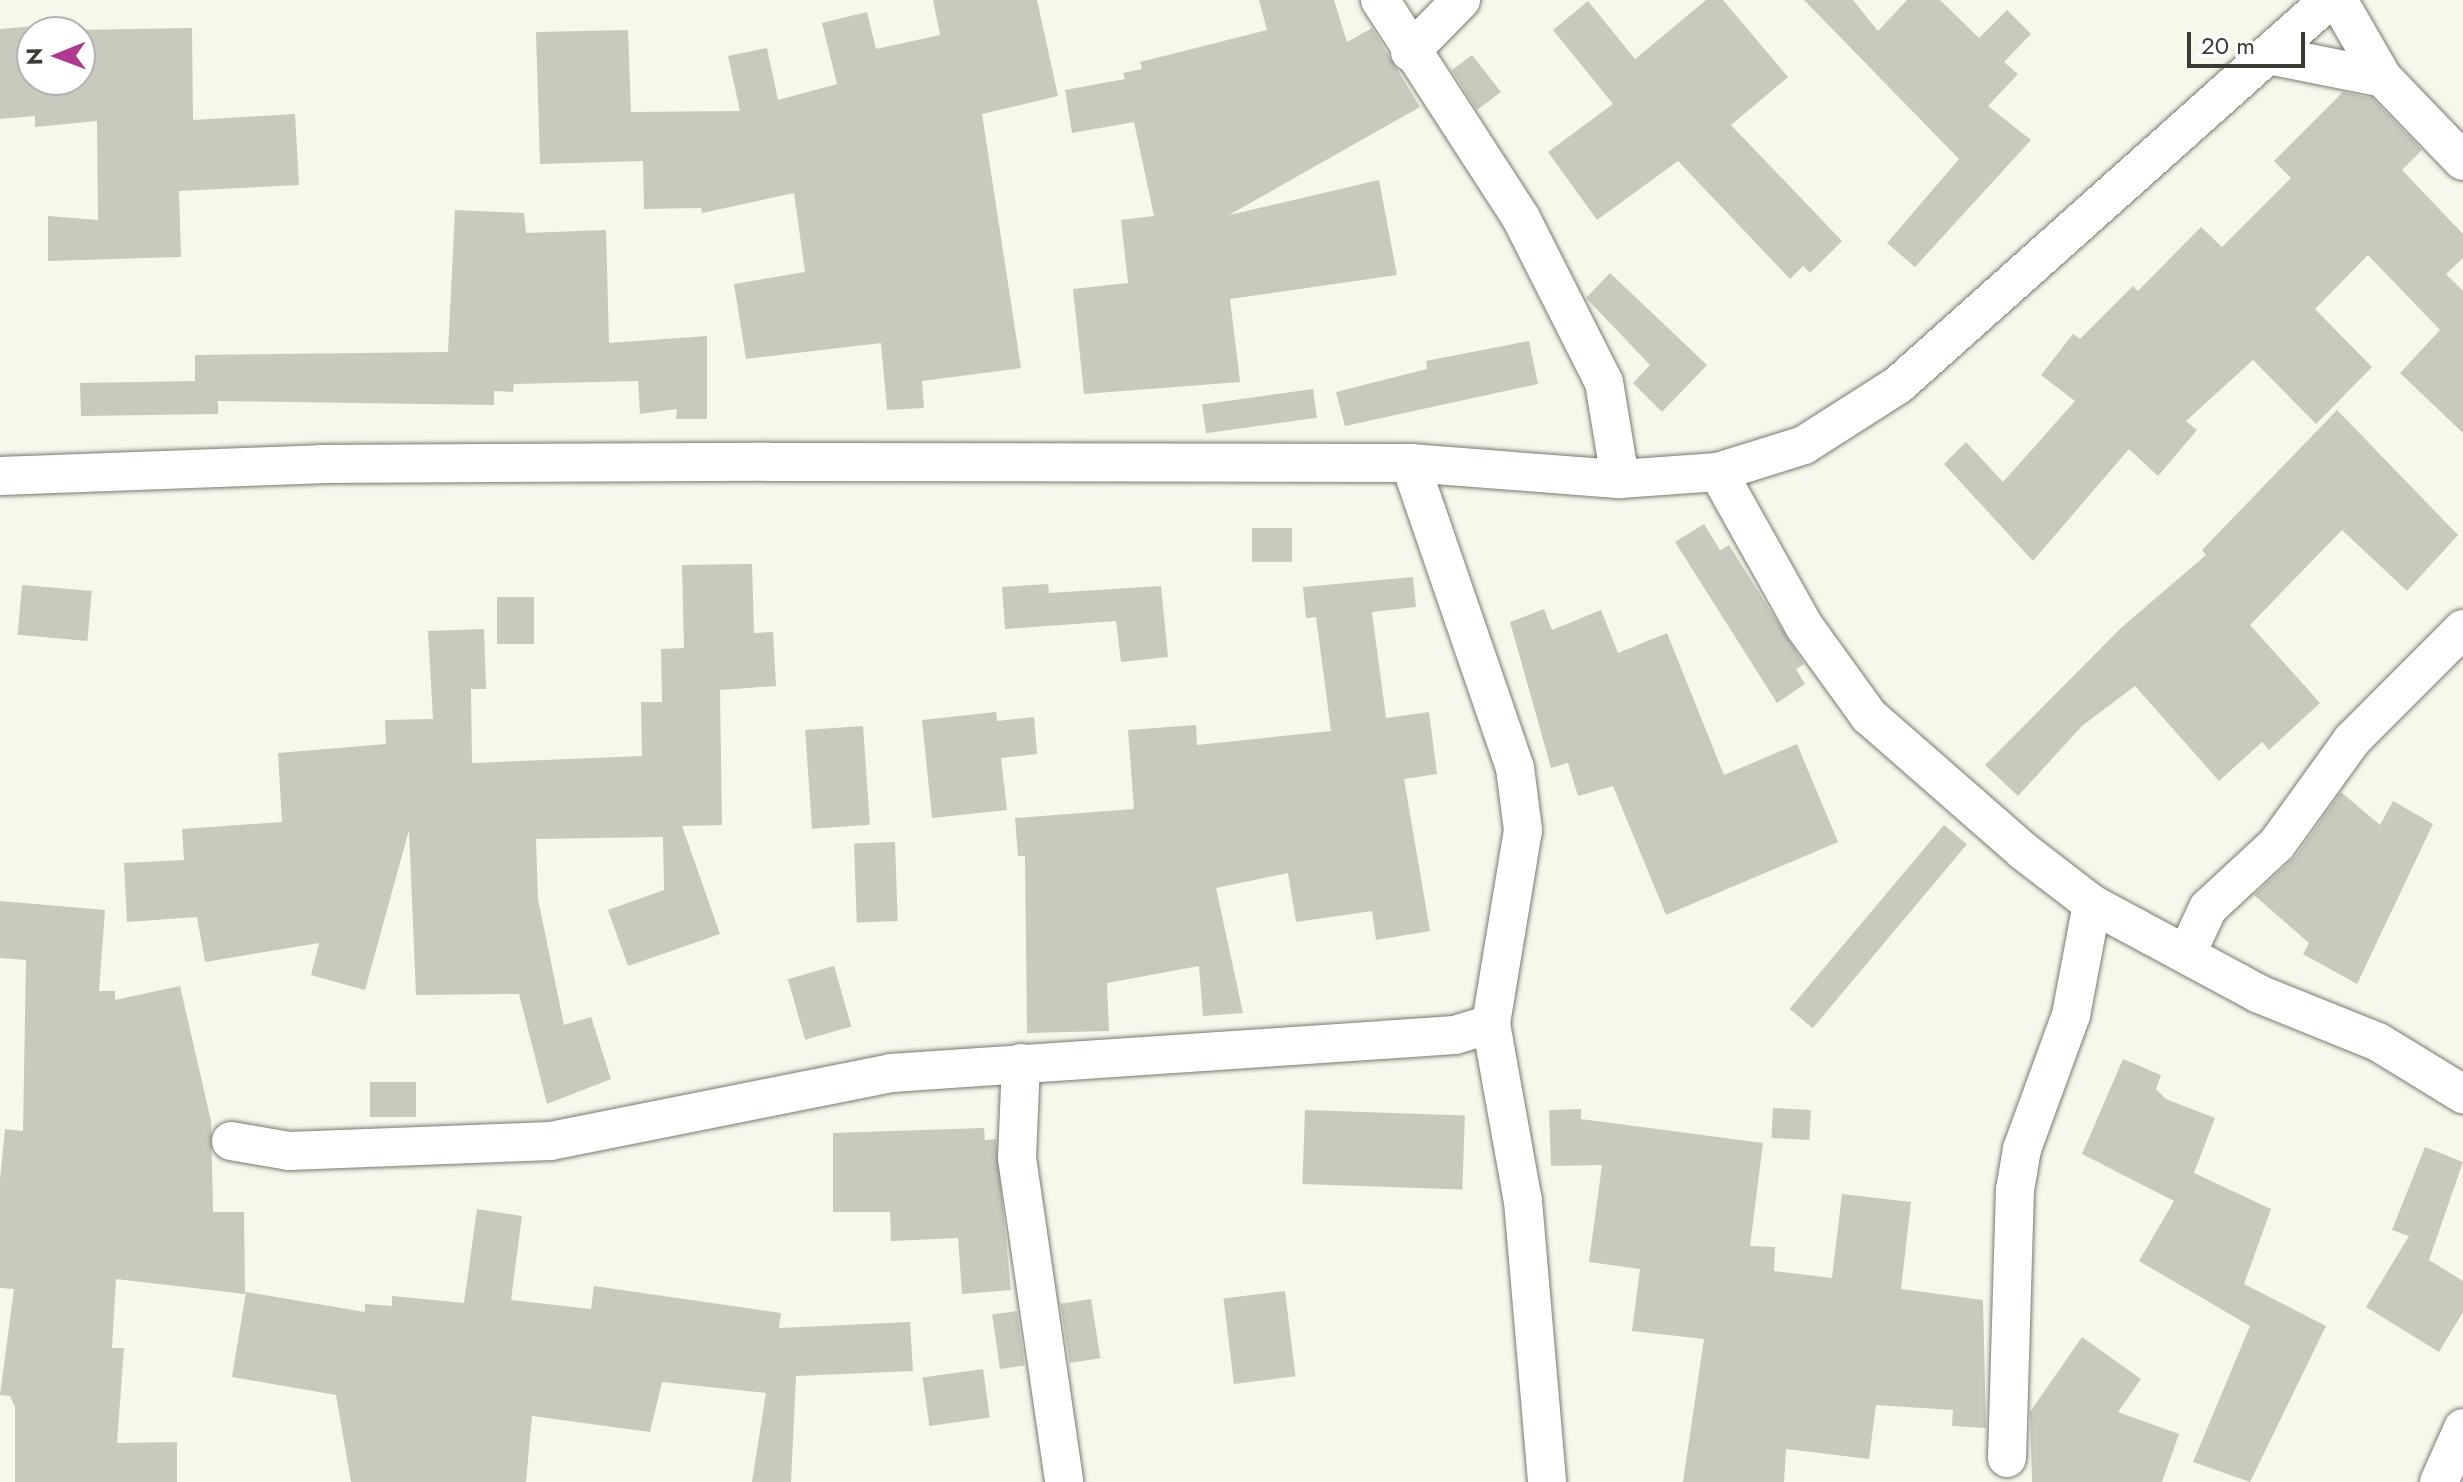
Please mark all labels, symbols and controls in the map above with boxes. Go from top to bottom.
north arrow [16,16,96,96]
scale bar [2191,16,2309,66]
text: 20 m [2201,28,2255,63]
text: N [18,47,50,65]

